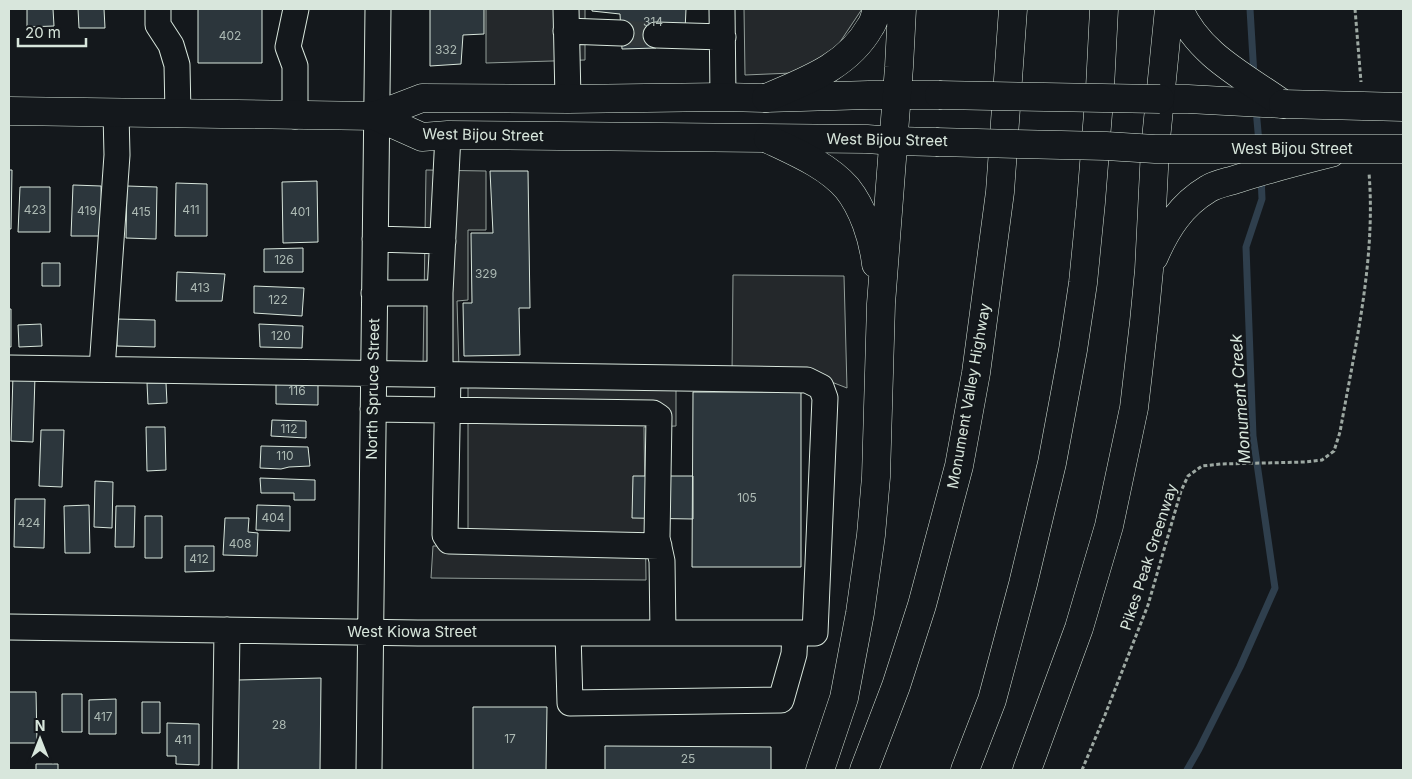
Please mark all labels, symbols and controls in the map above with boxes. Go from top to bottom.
house number: 314 [643,14,663,29]
scale bar [18,15,85,47]
text: 20 m [25,23,61,42]
house number: 402 [219,28,241,43]
house number: 332 [435,42,457,57]
street label: West Bijou Street [422,124,544,145]
street label: West Bijou Street [826,129,948,150]
street label: West Bijou Street [1231,139,1353,158]
house number: 423 [24,202,46,217]
house number: 411 [182,202,200,217]
house number: 419 [77,203,97,218]
house number: 415 [131,204,151,219]
house number: 401 [290,204,310,219]
house number: 126 [274,252,294,267]
house number: 329 [475,266,497,281]
house number: 413 [190,280,210,295]
house number: 122 [268,292,288,307]
street label: Monument Valley Highway [943,301,994,490]
street label: North Spruce Street [362,318,383,460]
house number: 120 [271,328,291,343]
water label: Monument Creek [1225,333,1255,465]
house number: 116 [288,383,306,398]
house number: 112 [280,421,298,436]
house number: 110 [276,448,294,463]
street label: Pikes Peak Greenway [1116,481,1181,633]
house number: 105 [737,490,757,505]
house number: 404 [261,510,285,525]
house number: 424 [18,515,41,530]
house number: 408 [229,536,251,551]
house number: 412 [189,551,209,566]
street label: West Kiowa Street [347,622,477,641]
house number: 417 [93,709,113,724]
north arrow [15,714,65,764]
text: N [35,717,45,734]
house number: 28 [272,717,286,732]
house number: 17 [504,731,516,746]
house number: 411 [174,732,192,747]
house number: 25 [681,751,695,766]

